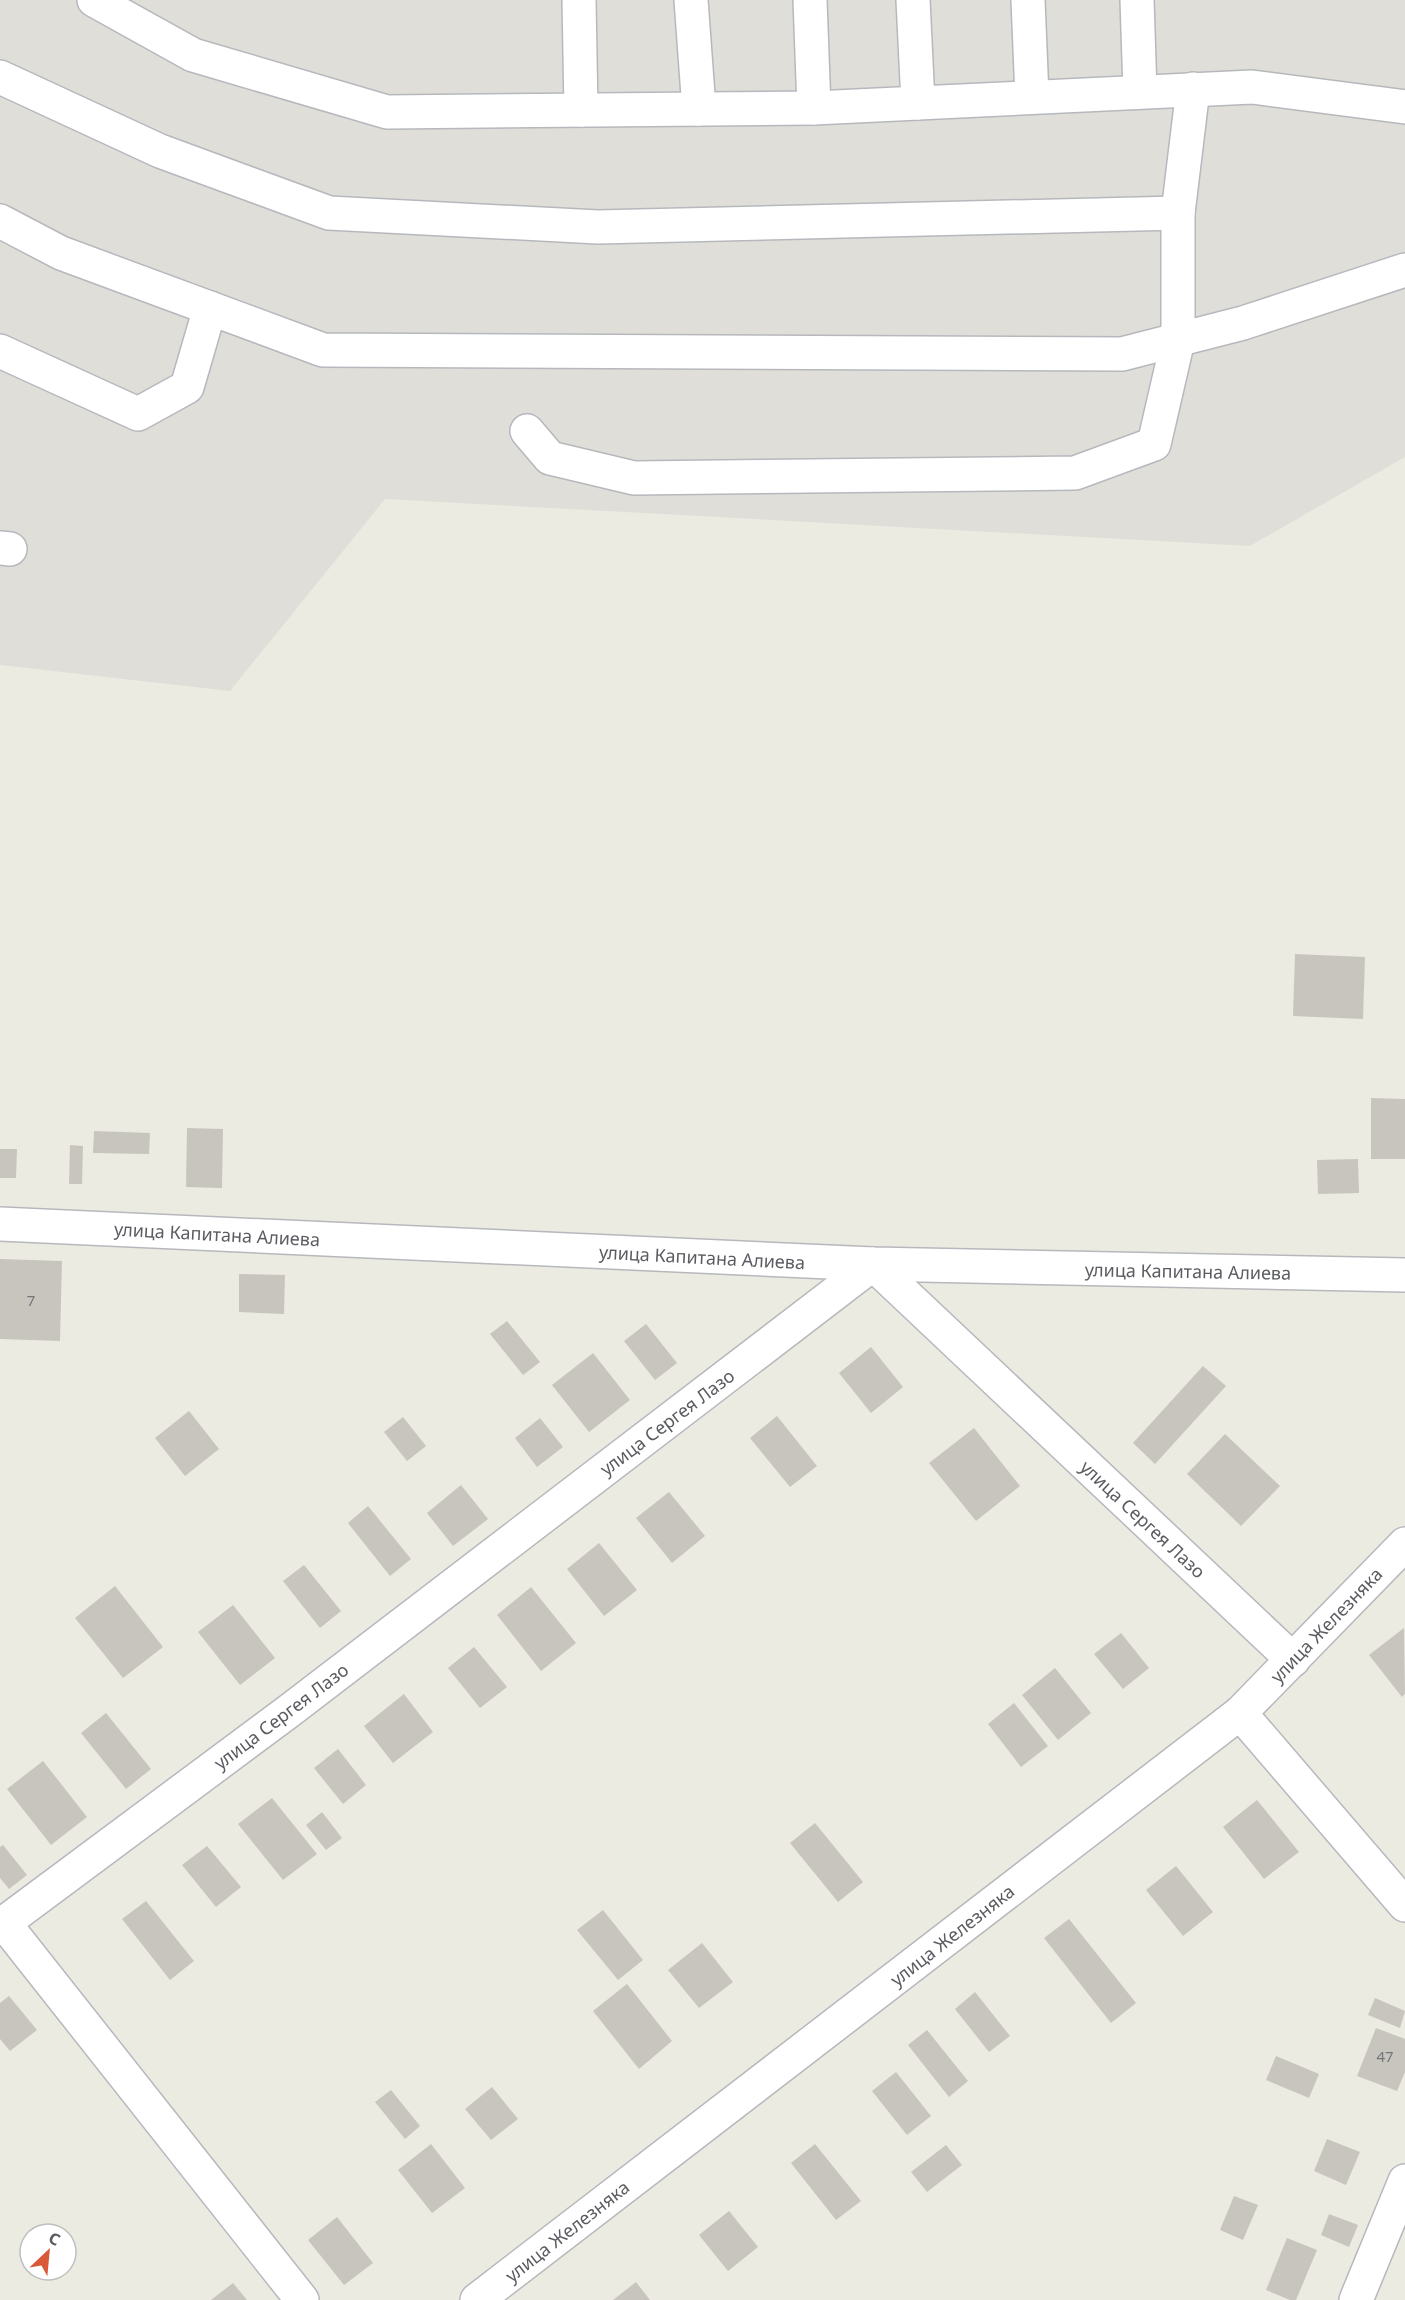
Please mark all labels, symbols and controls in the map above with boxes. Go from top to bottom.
street label: улица Капитана Алиева [113,1217,321,1251]
street label: улица Капитана Алиева [598,1240,806,1274]
street label: улица Капитана Алиева [1085,1257,1291,1285]
house number: 7 [27,1290,35,1310]
street label: улица Сергея Лазо [595,1363,739,1481]
street label: улица Сергея Лазо [1075,1455,1211,1583]
street label: улица Железняка [1265,1562,1387,1688]
street label: улица Сергея Лазо [209,1657,353,1775]
street label: улица Железняка [885,1879,1019,1991]
house number: 47 [1376,2046,1394,2066]
street label: улица Железняка [500,2175,634,2287]
north arrow [18,2222,78,2282]
text: С [45,2226,64,2251]

